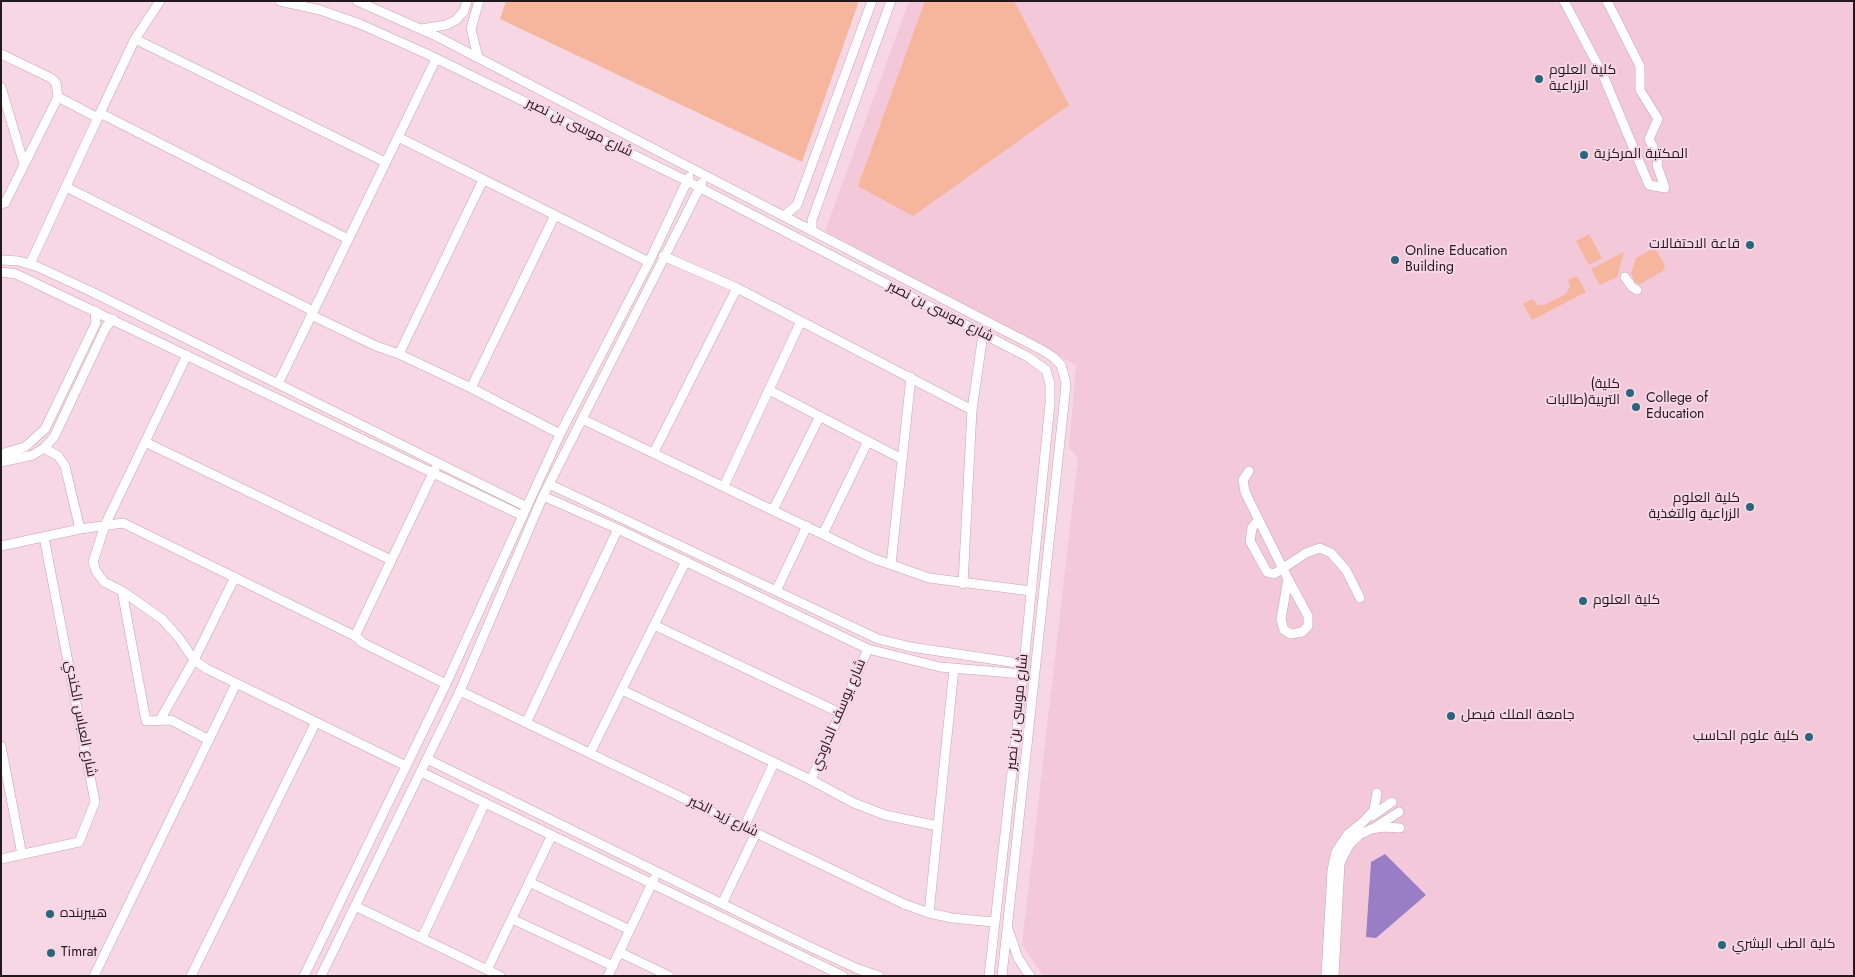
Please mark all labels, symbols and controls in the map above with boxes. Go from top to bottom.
place label: كلية العلوم الزراعية [1549,63,1616,95]
marker: كلية العلوم الزراعية [1533,73,1545,85]
street label: شارع موسى بن نصير [523,95,635,161]
place label: المكتبة المركزية [1594,147,1688,163]
marker: المكتبة المركزية [1578,149,1590,161]
place label: قاعة الاحتفالات [1649,237,1740,253]
marker: قاعة الاحتفالات [1744,239,1756,251]
place label: Online Education Building [1405,244,1507,276]
marker: Online Education Building [1389,254,1401,266]
street label: شارع موسى بن نصير [884,278,996,346]
place label: (كلية التربية(طالبات [1546,377,1620,410]
marker: (كلية التربية(طالبات [1624,387,1636,399]
place label: College of Education [1646,391,1708,424]
marker: College of Education [1630,401,1642,413]
place label: كلية العلوم الزراعية والتغذية [1648,491,1740,524]
marker: كلية العلوم الزراعية والتغذية [1744,501,1756,513]
place label: كلية العلوم [1593,593,1660,609]
marker: كلية العلوم [1577,595,1589,607]
street label: شارع موسى بن نصير [1004,653,1032,771]
street label: شارع يوسف الداودي [808,657,870,773]
street label: شارع العباس الكندي [60,659,100,779]
place label: جامعة الملك فيصل [1461,708,1574,724]
marker: جامعة الملك فيصل [1445,710,1457,722]
place label: كلية علوم الحاسب [1693,729,1799,745]
marker: كلية علوم الحاسب [1803,731,1815,743]
street label: شارع زيد الخير [685,793,761,841]
place label: هيبربنده [60,906,107,922]
marker: هيبربنده [44,908,56,920]
place label: كلية الطب البشري [1732,937,1835,953]
marker: كلية الطب البشري [1716,939,1728,951]
place label: Timrat [61,945,97,961]
marker: Timrat [45,947,57,959]

